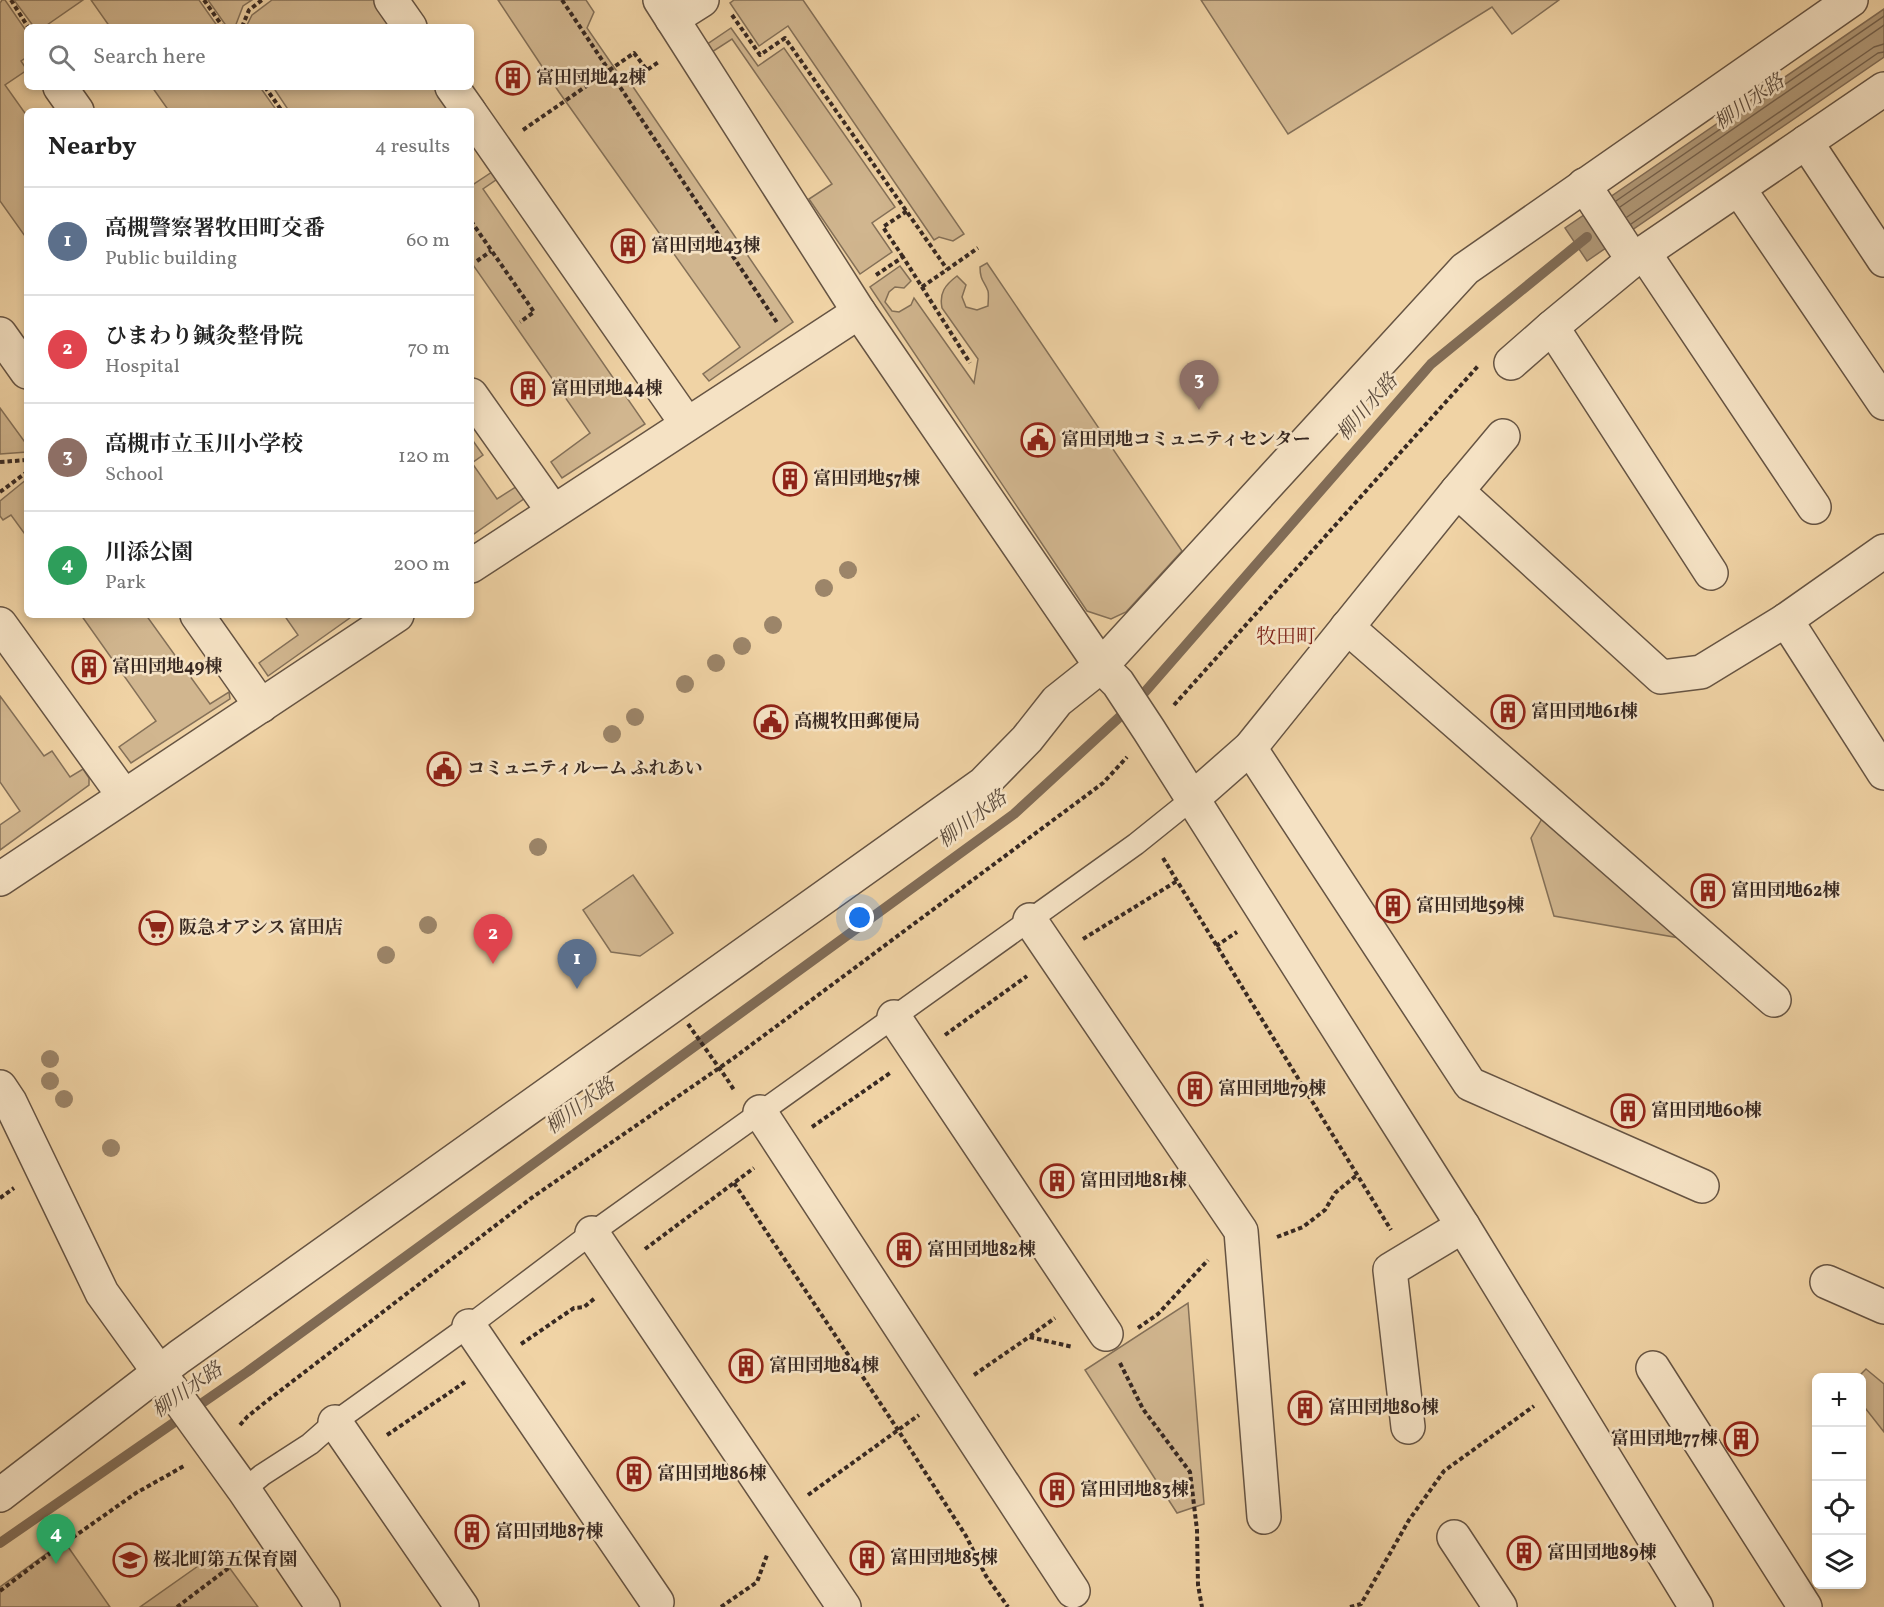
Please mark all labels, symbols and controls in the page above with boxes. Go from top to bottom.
search box [24,24,474,90]
icon: search [45,41,78,74]
text: Search here [93,42,206,73]
building icon: 富田団地42棟 [495,60,531,96]
place label: 富田団地42棟 [536,66,646,91]
water label: 柳川水路 [1709,67,1792,137]
text: Nearby [48,129,137,165]
text: 4 results [375,133,450,161]
text: 高槻警察署牧田町交番 [105,214,325,245]
text: 1 [63,227,72,255]
text: 60 m [406,227,450,255]
building icon: 富田団地43棟 [610,228,646,264]
place label: 富田団地43棟 [651,234,760,259]
text: Public building [105,245,237,273]
text: ひまわり鍼灸整骨院 [105,322,303,353]
text: 2 [62,335,73,363]
text: 70 m [407,335,450,363]
text: Hospital [105,353,180,381]
pin: 3 [1180,360,1218,410]
water label: 柳川水路 [1331,367,1406,447]
building icon: 富田団地44棟 [510,371,546,407]
place label: 富田団地44棟 [551,377,663,402]
public building icon: 富田団地コミュニティセンター [1020,422,1056,458]
place label: 富田団地コミュニティセンター [1061,428,1310,453]
text: 高槻市立玉川小学校 [105,430,303,461]
text: 3 [62,443,73,471]
text: 120 m [398,443,450,471]
text: School [105,461,163,489]
building icon: 富田団地57棟 [772,461,808,497]
place label: 富田団地57棟 [813,467,920,492]
text: 川添公園 [105,538,193,569]
text: 4 [61,551,74,579]
text: 200 m [393,551,450,579]
text: Park [105,569,146,597]
district label: 牧田町 [1256,624,1316,652]
building icon: 富田団地49棟 [71,649,107,685]
place label: 富田団地49棟 [112,655,222,680]
building icon: 富田団地61棟 [1490,694,1526,730]
place label: 富田団地61棟 [1531,700,1638,725]
public building icon: 高槻牧田郵便局 [753,704,789,740]
place label: 高槻牧田郵便局 [794,710,920,735]
public building icon: コミュニティルーム ふれあい [426,751,462,787]
place label: コミュニティルーム ふれあい [467,757,703,782]
water label: 柳川水路 [933,784,1015,855]
building icon: 富田団地62棟 [1690,873,1726,909]
place label: 富田団地62棟 [1731,879,1840,904]
building icon: 富田団地59棟 [1375,888,1411,924]
place label: 富田団地59棟 [1416,894,1524,919]
your location [845,903,874,932]
supermarket icon: 阪急オアシス 富田店 [138,910,174,946]
pin: 2 [474,914,512,964]
place label: 阪急オアシス 富田店 [179,916,343,941]
pin: 1 [558,940,596,989]
water label: 柳川水路 [540,1071,623,1142]
building icon: 富田団地79棟 [1177,1071,1213,1107]
place label: 富田団地79棟 [1218,1077,1326,1102]
building icon: 富田団地60棟 [1610,1093,1646,1129]
place label: 富田団地60棟 [1651,1099,1762,1124]
building icon: 富田団地81棟 [1039,1163,1075,1199]
place label: 富田団地81棟 [1080,1169,1187,1194]
building icon: 富田団地82棟 [886,1232,922,1268]
place label: 富田団地82棟 [927,1238,1036,1263]
building icon: 富田団地84棟 [728,1348,764,1384]
place label: 富田団地84棟 [769,1354,879,1379]
water label: 柳川水路 [147,1355,230,1425]
map controls [1812,1373,1866,1589]
button: + [1812,1373,1866,1427]
building icon: 富田団地80棟 [1287,1390,1323,1426]
place label: 富田団地80棟 [1328,1396,1439,1421]
building icon: 富田団地77棟 [1723,1421,1759,1457]
place label: 富田団地77棟 [1611,1427,1718,1452]
button: − [1812,1427,1866,1481]
building icon: 富田団地86棟 [616,1456,652,1492]
place label: 富田団地86棟 [657,1462,767,1487]
building icon: 富田団地83棟 [1039,1472,1075,1508]
place label: 富田団地83棟 [1080,1478,1189,1503]
button: locate [1812,1481,1866,1535]
pin: 4 [36,1514,76,1564]
building icon: 富田団地87棟 [454,1514,490,1550]
place label: 富田団地87棟 [495,1520,603,1545]
building icon: 富田団地89棟 [1506,1535,1542,1571]
button: layers [1812,1535,1866,1589]
building icon: 富田団地85棟 [849,1540,885,1576]
place label: 富田団地89棟 [1547,1541,1657,1566]
school or university icon: 桜北町第五保育園 [112,1542,148,1578]
place label: 富田団地85棟 [890,1546,998,1571]
place label: 桜北町第五保育園 [153,1548,297,1573]

